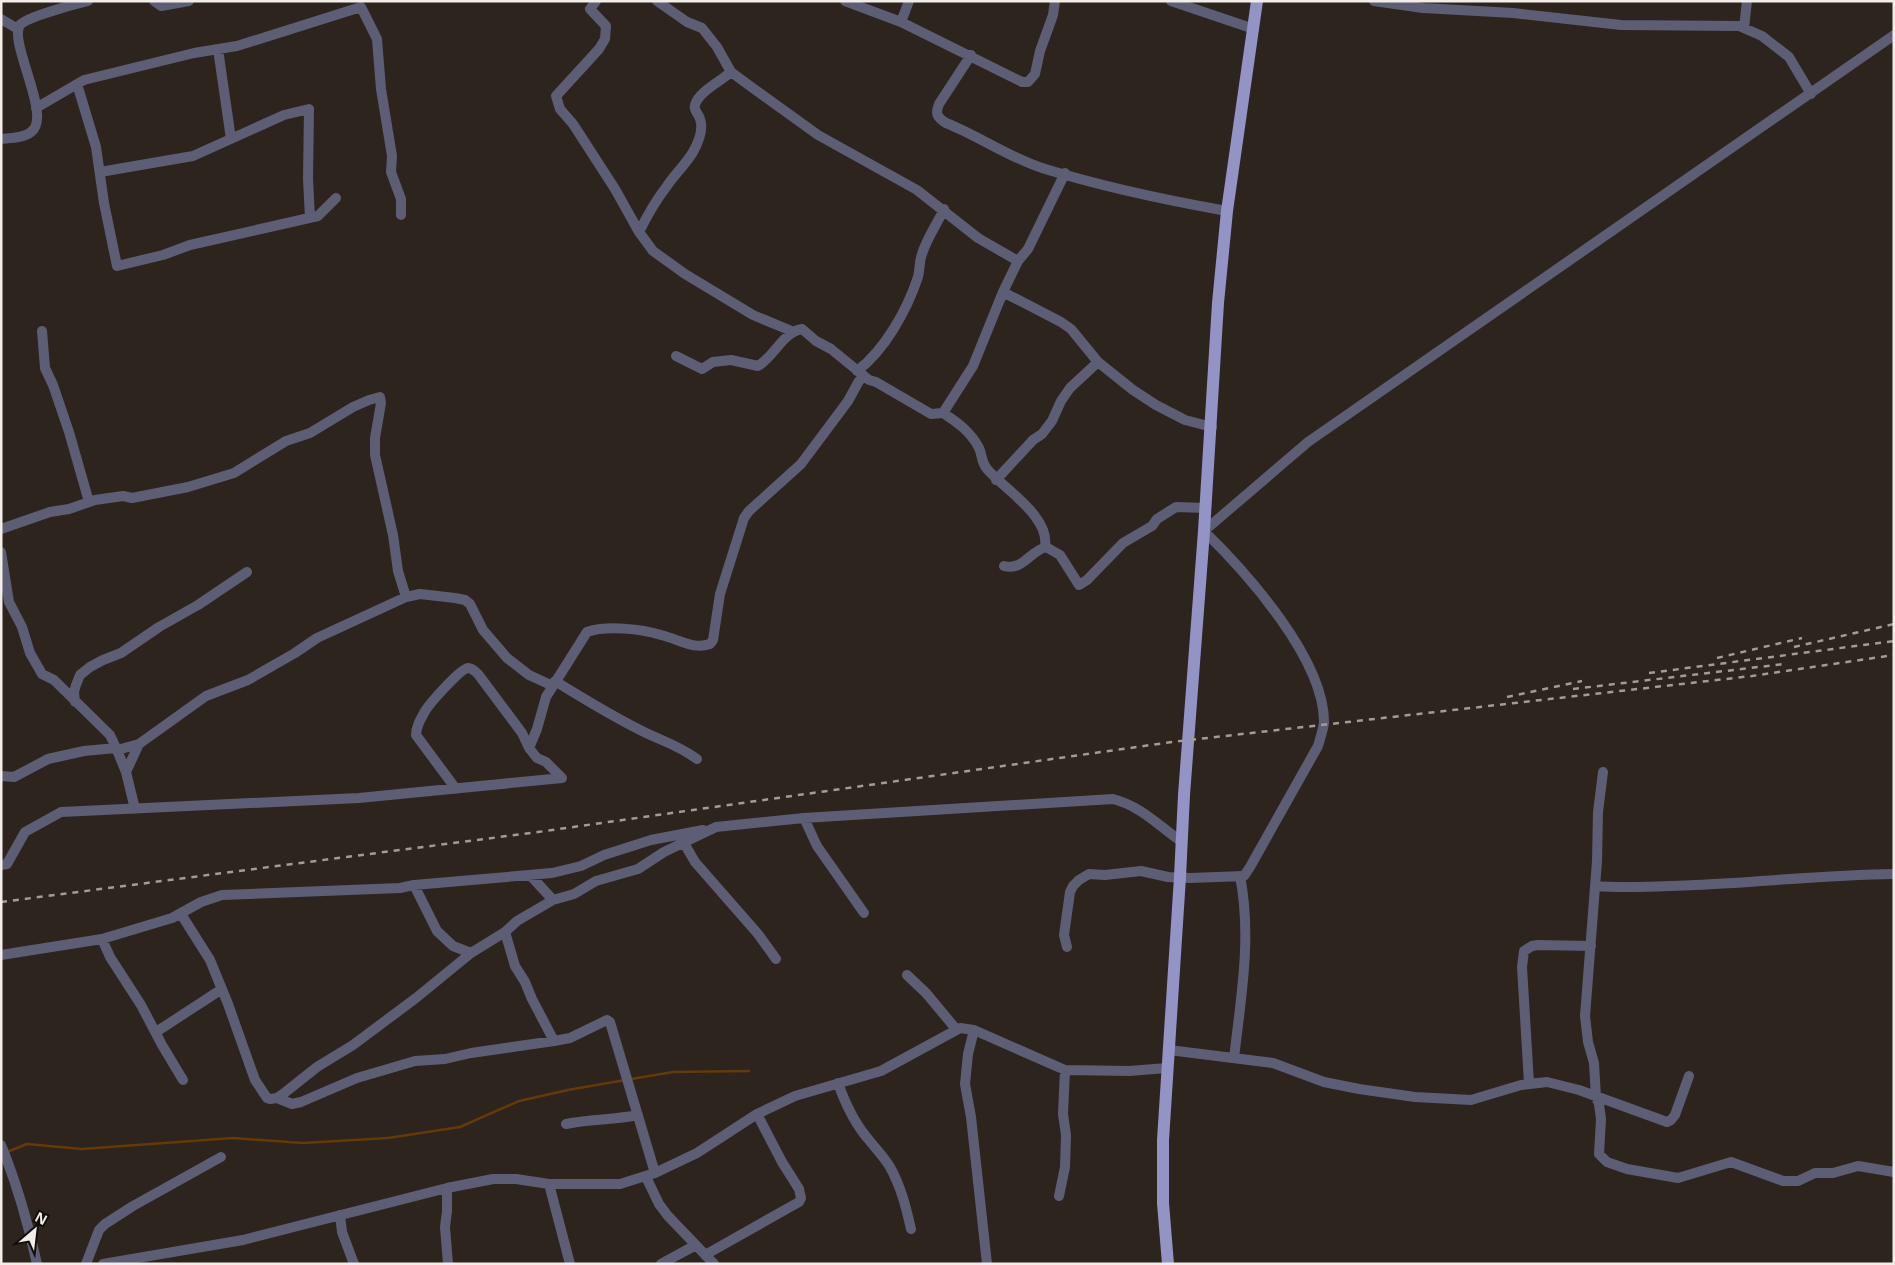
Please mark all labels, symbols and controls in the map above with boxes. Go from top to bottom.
north arrow [10,1205,60,1255]
text: N [32,1207,51,1229]

